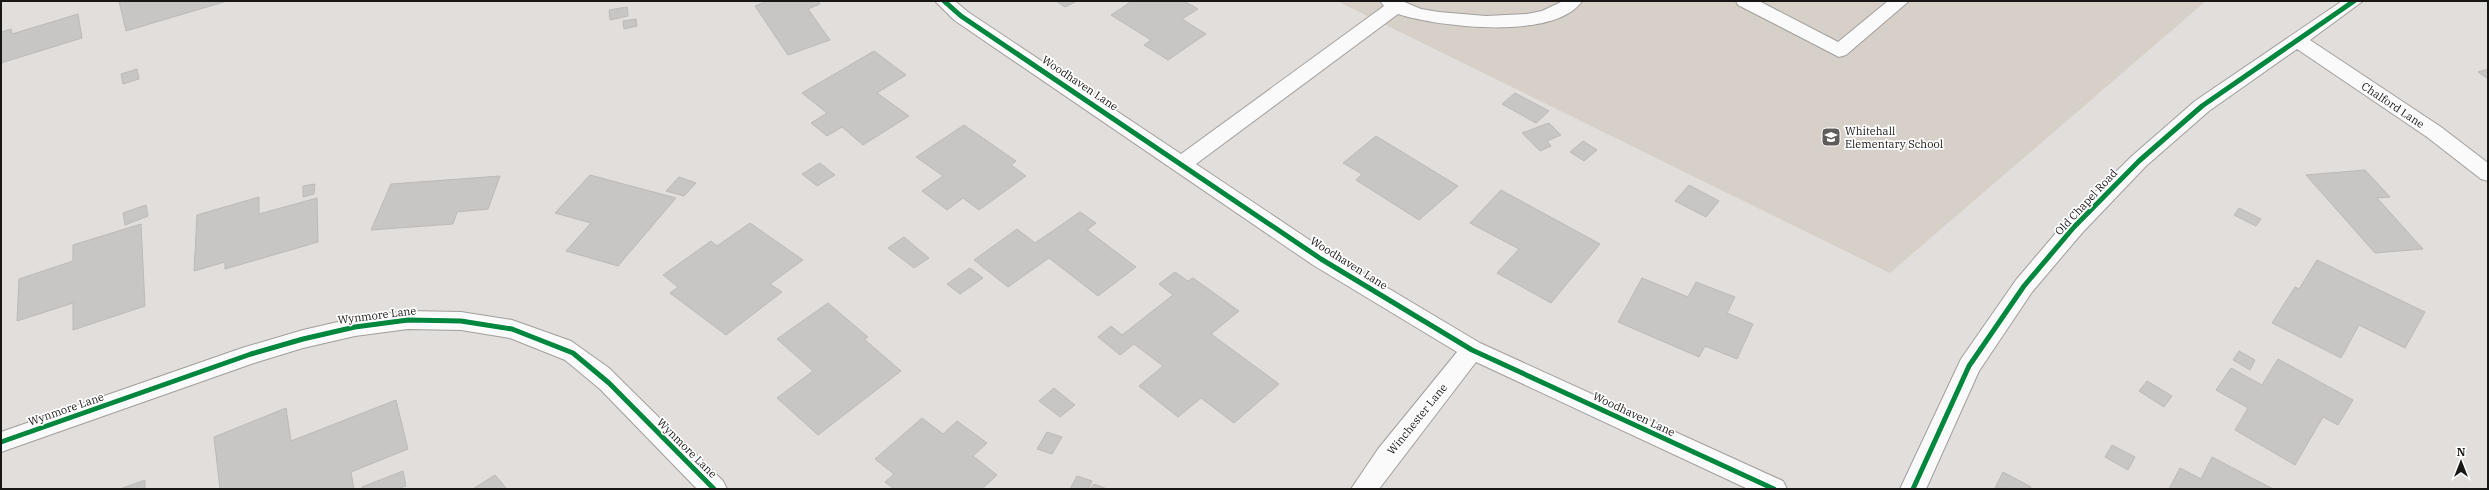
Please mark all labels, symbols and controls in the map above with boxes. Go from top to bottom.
street label: Woodhaven Lane [1039,52,1121,114]
street label: Chalford Lane [2359,79,2427,131]
place label: Whitehall Elementary School [1845,124,1943,151]
school or university icon: Whitehall Elementary School [1820,126,1842,148]
street label: Old Chapel Road [2052,166,2120,238]
street label: Woodhaven Lane [1308,234,1390,293]
street label: Wynmore Lane [337,303,417,327]
street label: Winchester Lane [1384,381,1450,457]
street label: Wynmore Lane [26,389,106,428]
street label: Woodhaven Lane [1591,389,1677,439]
street label: Wynmore Lane [654,415,720,481]
north arrow [2441,442,2481,482]
text: N [2457,445,2466,459]

